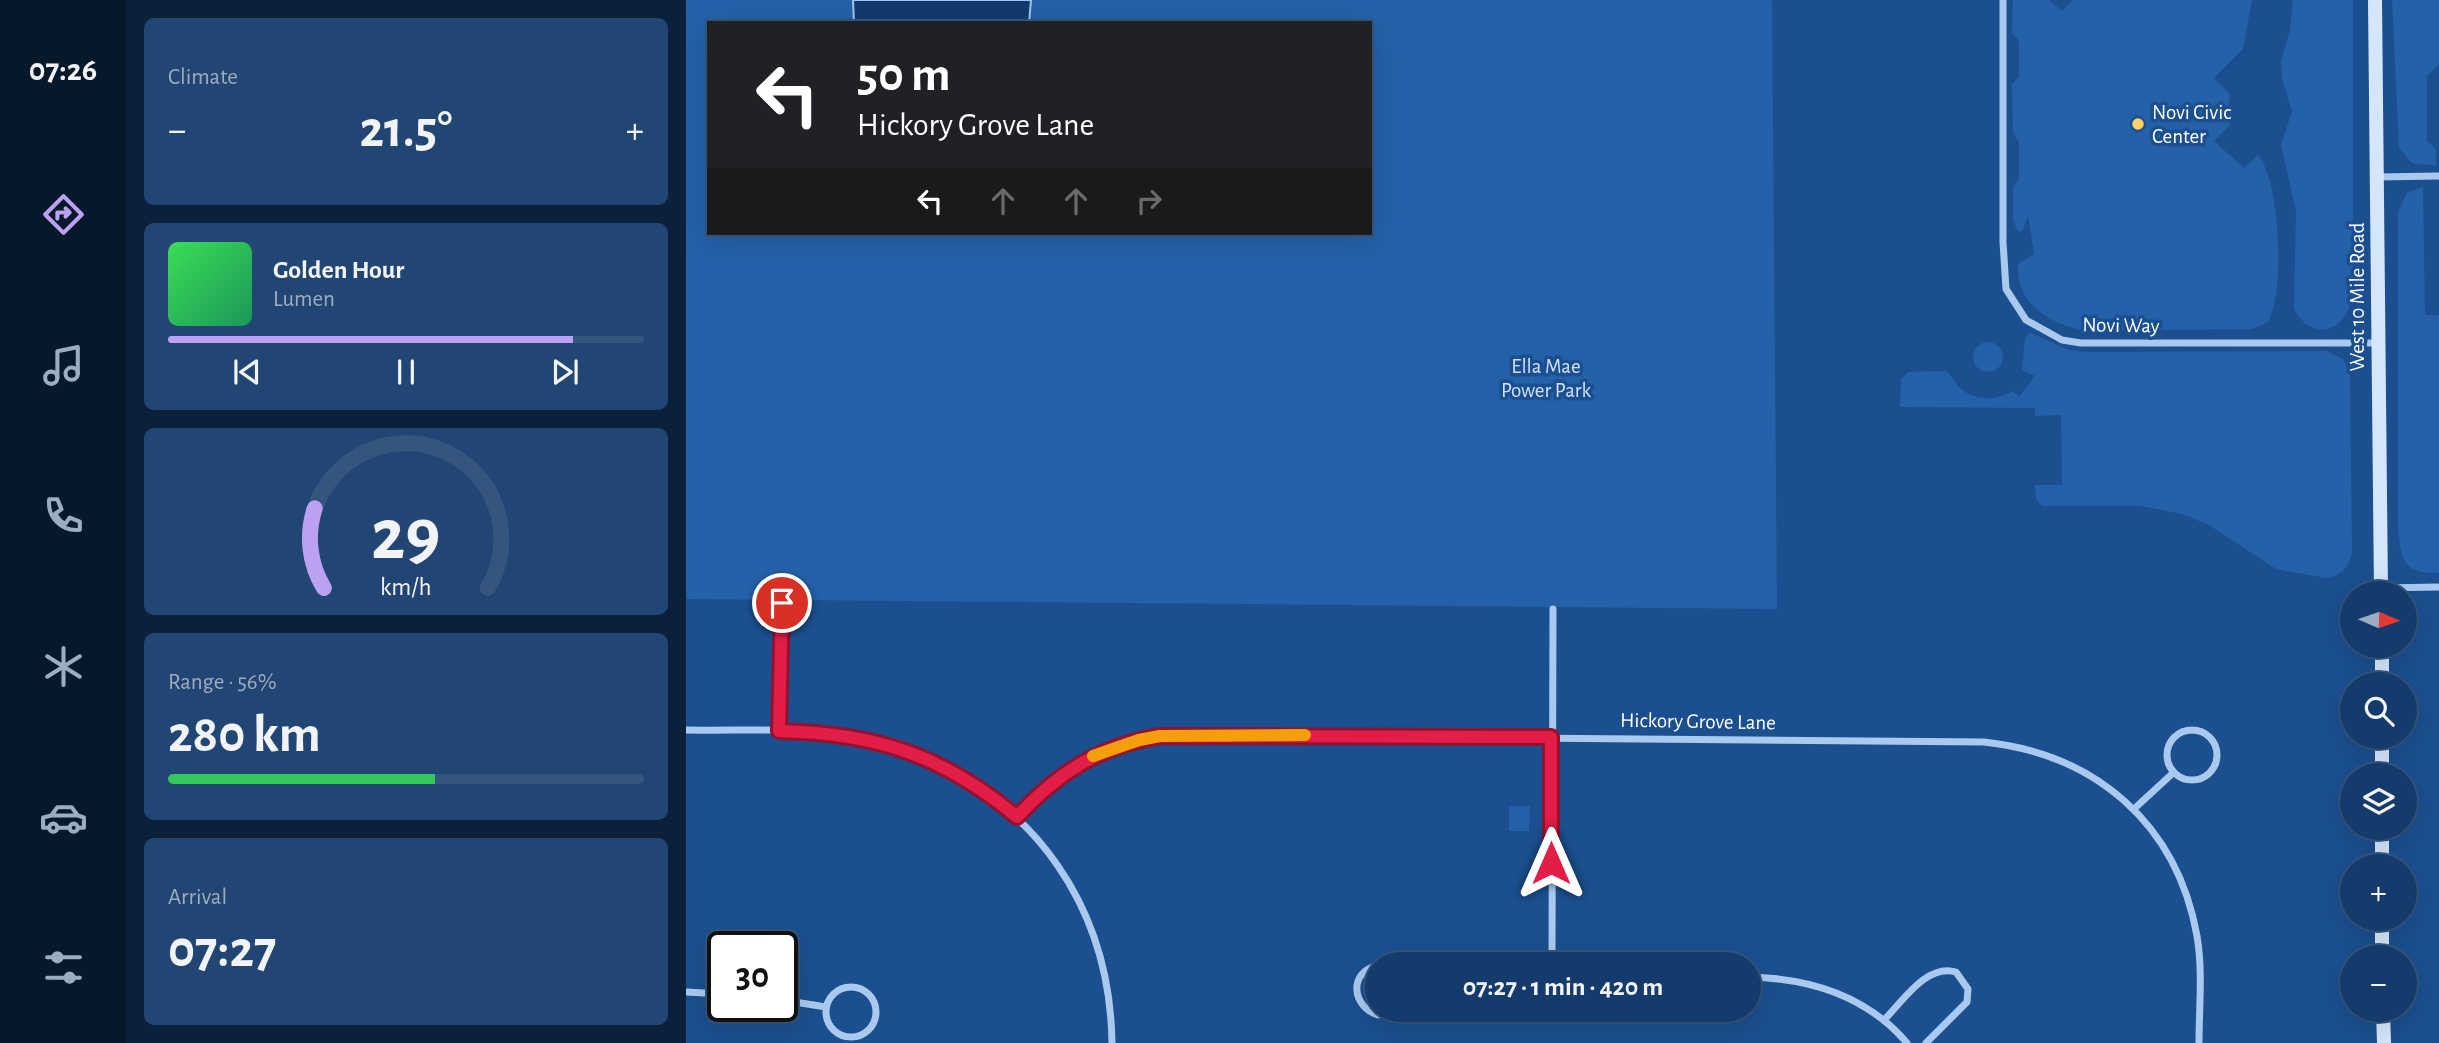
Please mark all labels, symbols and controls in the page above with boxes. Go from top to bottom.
icon: left [742,49,833,140]
text: 50 m [857,51,951,100]
text: 07:26 [29,54,97,86]
text: Climate [168,66,238,89]
place label: Novi Civic Center [2152,102,2231,147]
text: 21.5° [360,104,452,156]
text: Hickory Grove Lane [857,109,1094,141]
text: − [168,112,186,150]
text: + [626,112,644,150]
marker: Novi Civic Center [2130,116,2146,132]
icon: left [911,182,949,220]
icon: ahead [984,182,1022,220]
icon: ahead [1057,182,1095,220]
icon: right [1130,182,1168,220]
icon: directions [39,190,88,239]
street label: West 10 Mile Road [2347,222,2368,371]
text: Golden Hour [273,257,404,283]
text: Lumen [273,288,335,311]
street label: Novi Way [2082,314,2160,337]
icon: music [39,341,88,390]
icon: previous [228,353,266,391]
icon: pause [387,353,425,391]
icon: next [546,353,584,391]
park label: Ella Mae Power Park [1501,356,1591,401]
icon: phone [39,491,88,540]
text: 29 [371,500,441,573]
pin [752,573,812,633]
text: km/h [380,574,432,599]
north arrow [2340,581,2417,658]
map controls [2340,581,2417,1022]
icon: arrive [763,584,801,622]
icon: climate [39,642,88,691]
text: Range · 56% [168,671,277,694]
button: search [2340,672,2417,749]
text: 280 km [168,709,321,761]
street label: Hickory Grove Lane [1620,710,1776,733]
button: layers [2340,763,2417,840]
icon: car [39,793,88,842]
position arrow [1514,826,1588,900]
button: + [2340,854,2417,931]
text: Arrival [168,886,227,909]
text: 07:27 [168,924,276,976]
speed limit sign: 30 [707,931,798,1022]
icon: filters [39,943,88,992]
button: − [2340,945,2417,1022]
text: 07:27 · 1 min · 420 m [1463,974,1663,1000]

